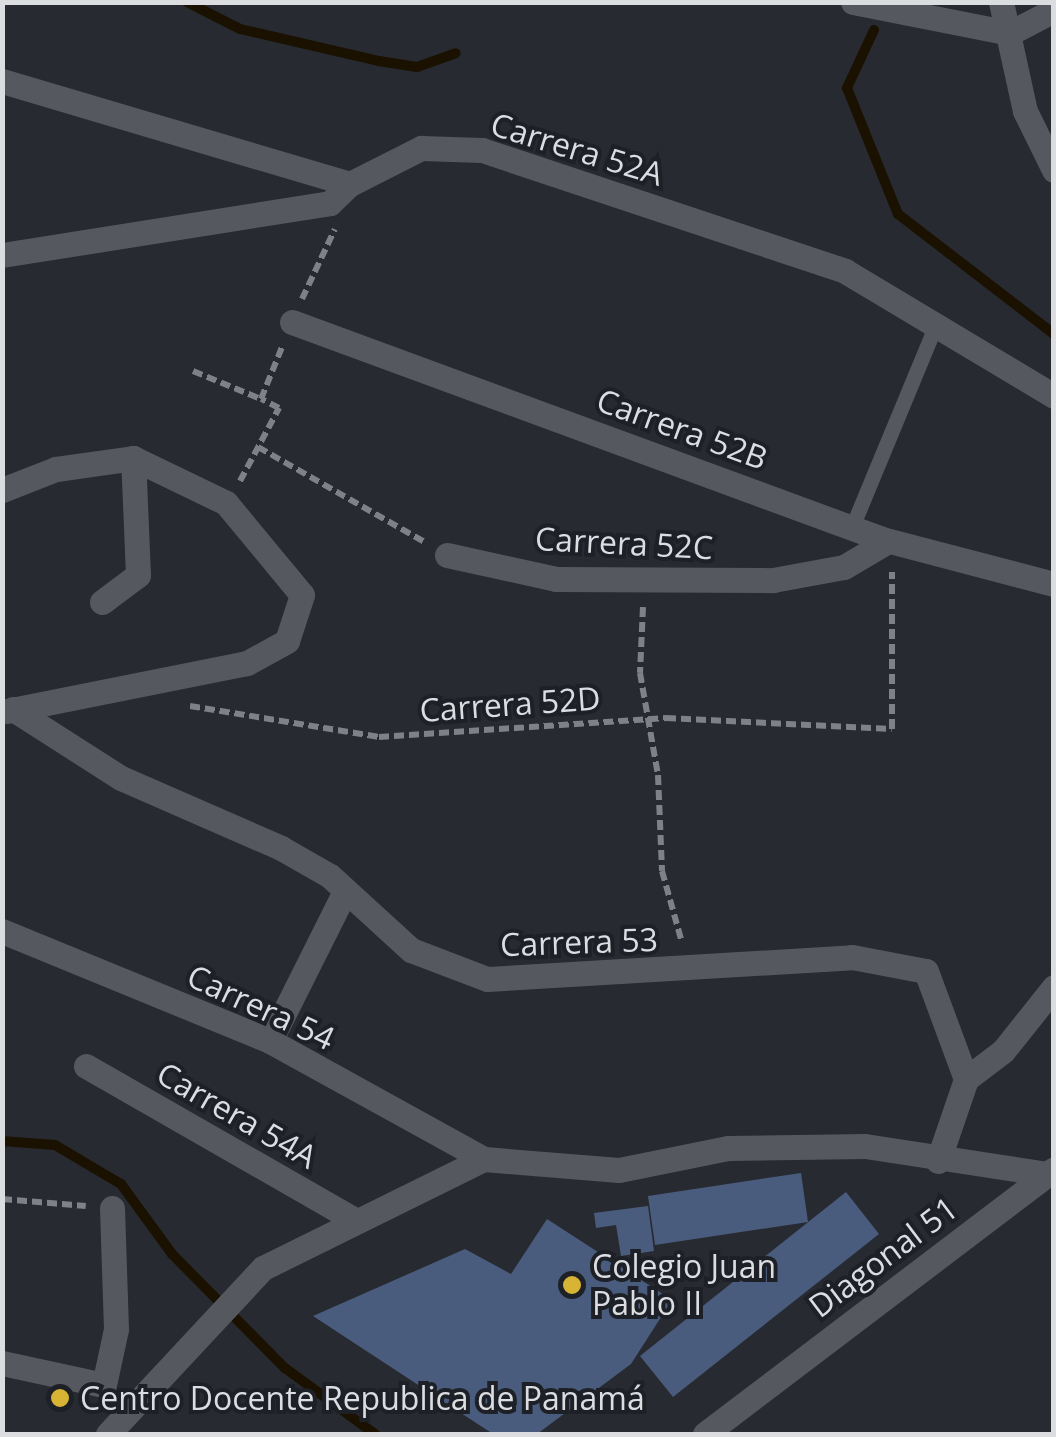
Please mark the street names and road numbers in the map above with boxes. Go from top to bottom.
street label: Carrera 52A [486,105,668,193]
street label: Carrera 52B [592,380,772,478]
street label: Carrera 52C [534,519,714,567]
street label: Carrera 52D [418,679,602,729]
street label: Carrera 53 [499,920,659,964]
street label: Carrera 54 [181,956,341,1058]
street label: Carrera 54A [150,1054,324,1176]
street label: Diagonal 51 [801,1189,965,1325]

